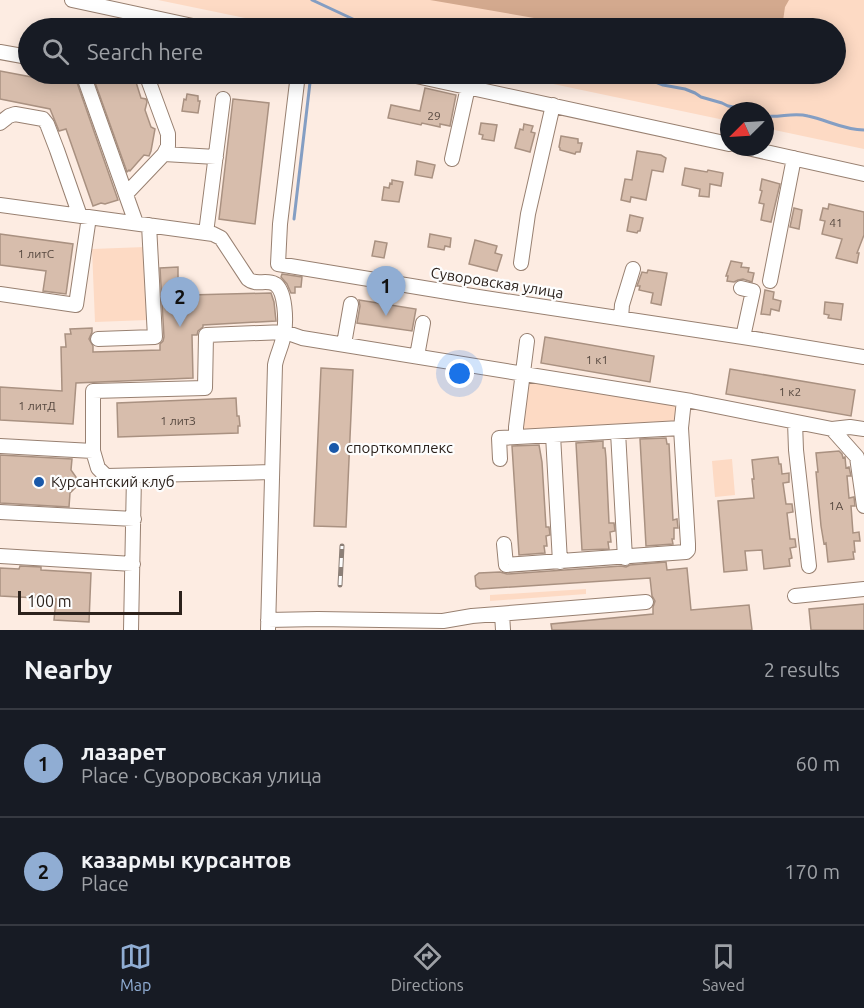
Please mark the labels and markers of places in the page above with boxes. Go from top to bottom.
pin: 1 [366,266,406,316]
pin: 2 [160,278,200,327]
place label: спорткомплекс [346,439,453,456]
marker: спорткомплекс [327,441,341,455]
place label: Курсантский клуб [51,473,174,490]
marker: Курсантский клуб [32,475,46,489]

